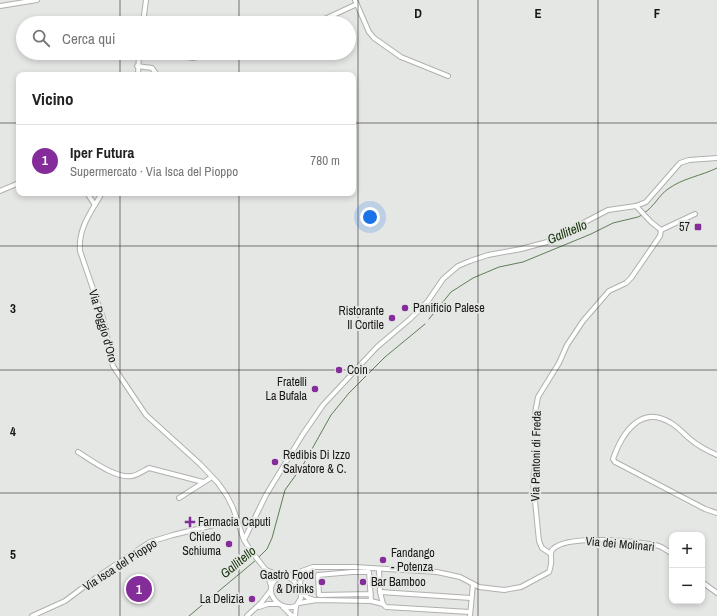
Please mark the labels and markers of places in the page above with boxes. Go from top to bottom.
place label: 57 [679,219,691,235]
marker: 57 [693,222,703,232]
place label: Panificio Palese [413,300,485,316]
place label: Ristorante Il Cortile [339,303,384,333]
marker: Panificio Palese [400,303,410,313]
marker: Ristorante Il Cortile [387,313,397,323]
place label: Coin [347,362,368,378]
marker: Coin [334,365,344,375]
place label: Fratelli La Bufala [265,374,308,404]
marker: Fratelli La Bufala [310,384,320,394]
place label: Redibis Di Izzo Salvatore & C. [283,447,350,477]
marker: Redibis Di Izzo Salvatore & C. [270,457,280,467]
place label: Farmacia Caputi [198,514,271,530]
marker: Farmacia Caputi [185,517,195,527]
place label: Chiedo Schiuma [182,529,222,559]
marker: Chiedo Schiuma [224,539,234,549]
place label: Fandango - Potenza [391,545,435,575]
marker: Fandango - Potenza [378,555,388,565]
place label: Gastrò Food & Drinks [260,567,314,597]
pin: 1 [126,574,152,604]
place label: Bar Bamboo [371,574,426,590]
marker: Gastrò Food & Drinks [317,577,327,587]
marker: Bar Bamboo [358,577,368,587]
place label: La Delizia [200,591,245,607]
marker: La Delizia [247,594,257,604]

